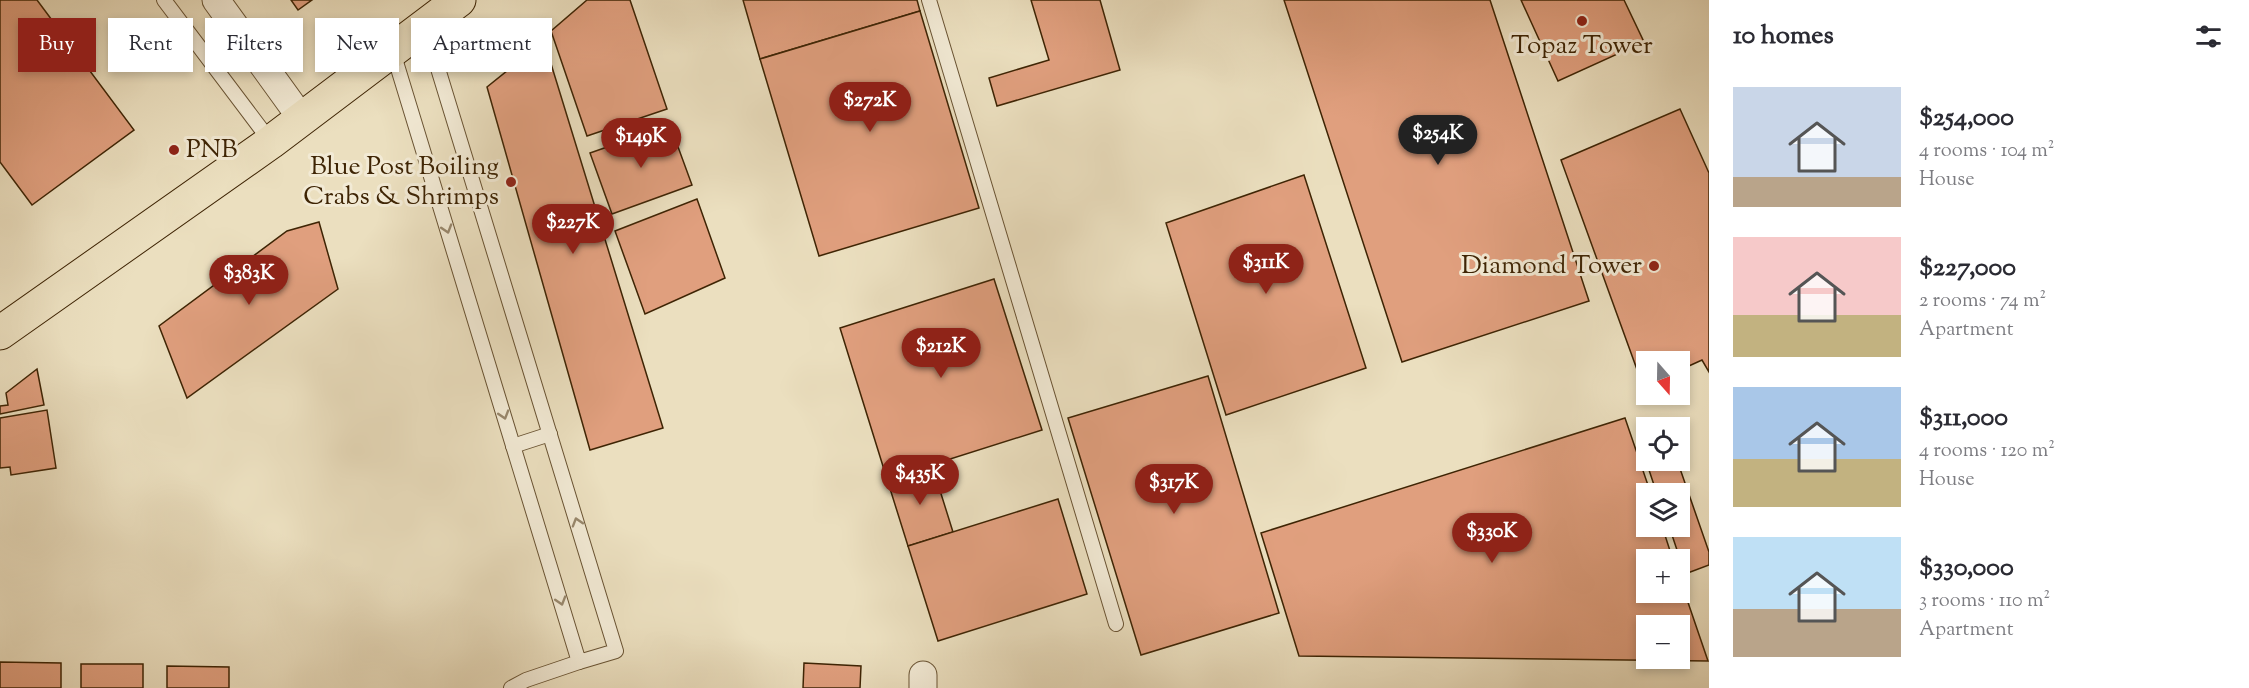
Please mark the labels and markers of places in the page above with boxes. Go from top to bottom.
marker: Topaz Tower [1575,14,1589,28]
place label: Topaz Tower [1511,28,1653,65]
pin: $272K [828,82,912,133]
pin: $254K [1396,115,1480,166]
pin: $149K [599,118,683,169]
place label: PNB [186,132,237,169]
marker: PNB [167,143,181,157]
place label: Blue Post Boiling Crabs & Shrimps [303,149,499,216]
marker: Blue Post Boiling Crabs & Shrimps [504,175,518,189]
pin: $227K [531,204,615,255]
pin: $311K [1224,244,1308,295]
place label: Diamond Tower [1461,248,1642,285]
pin: $383K [207,255,291,306]
marker: Diamond Tower [1647,259,1661,273]
pin: $212K [899,328,983,379]
pin: $435K [878,455,962,506]
pin: $317K [1132,464,1216,515]
pin: $330K [1450,513,1534,564]

